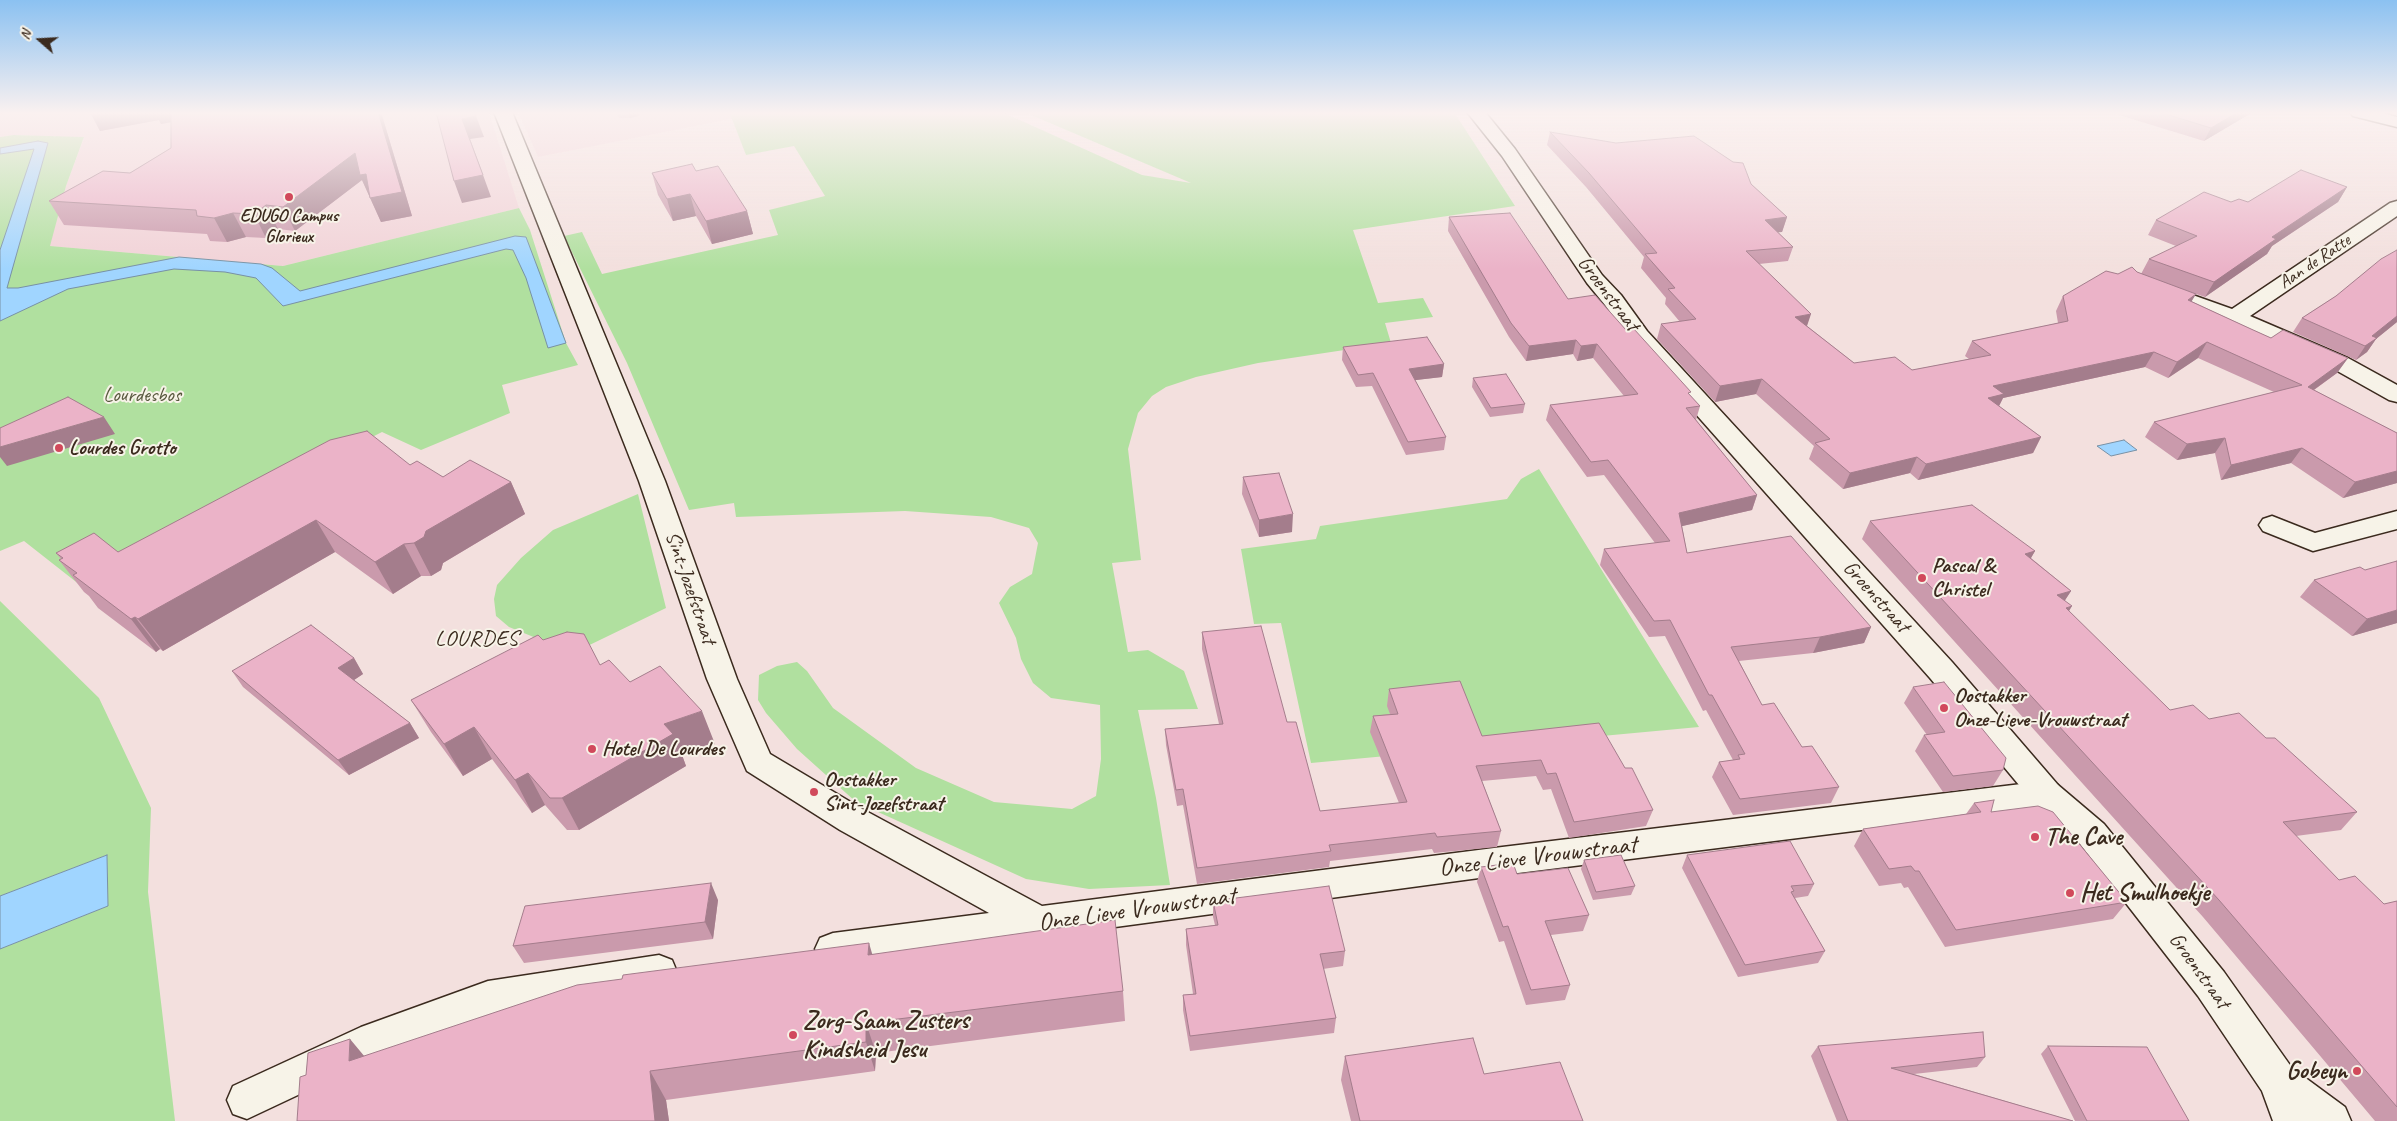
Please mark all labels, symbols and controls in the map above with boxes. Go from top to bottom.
north arrow [15,15,65,65]
text: N [16,28,35,42]
marker: EDUGO Campus Glorieux [283,191,295,203]
place label: EDUGO Campus Glorieux [240,205,338,248]
street label: Aan de Ratte [2275,230,2355,294]
street label: Groenstraat [1571,251,1645,337]
park label: Lourdesbos [103,382,181,408]
place label: Lourdes Grotto [69,435,176,461]
marker: Lourdes Grotto [53,442,65,454]
street label: Sint-Jozefstraat [659,528,721,648]
place label: Pascal & Christel [1932,553,1995,603]
street label: Groenstraat [1837,556,1915,638]
marker: Pascal & Christel [1916,572,1928,584]
district label: LOURDES [435,626,519,652]
place label: Oostakker Onze-Lieve-Vrouwstraat [1954,683,2126,733]
marker: Oostakker Onze-Lieve-Vrouwstraat [1938,702,1950,714]
place label: Hotel De Lourdes [602,736,724,762]
marker: Hotel De Lourdes [586,743,598,755]
place label: Oostakker Sint-Jozefstraat [824,767,943,817]
marker: Oostakker Sint-Jozefstraat [808,786,820,798]
place label: The Cave [2045,822,2122,852]
street label: Onze Lieve Vrouwstraat [1437,830,1639,884]
marker: The Cave [2029,831,2041,843]
place label: Het Smulhoekje [2080,878,2209,908]
street label: Onze Lieve Vrouwstraat [1036,881,1238,939]
marker: Het Smulhoekje [2064,887,2076,899]
street label: Groenstraat [2163,928,2235,1014]
place label: Zorg-Saam Zusters Kindsheid Jesu [803,1006,969,1065]
marker: Zorg-Saam Zusters Kindsheid Jesu [787,1029,799,1041]
place label: Gobeyn [2286,1056,2347,1086]
marker: Gobeyn [2351,1065,2363,1077]

